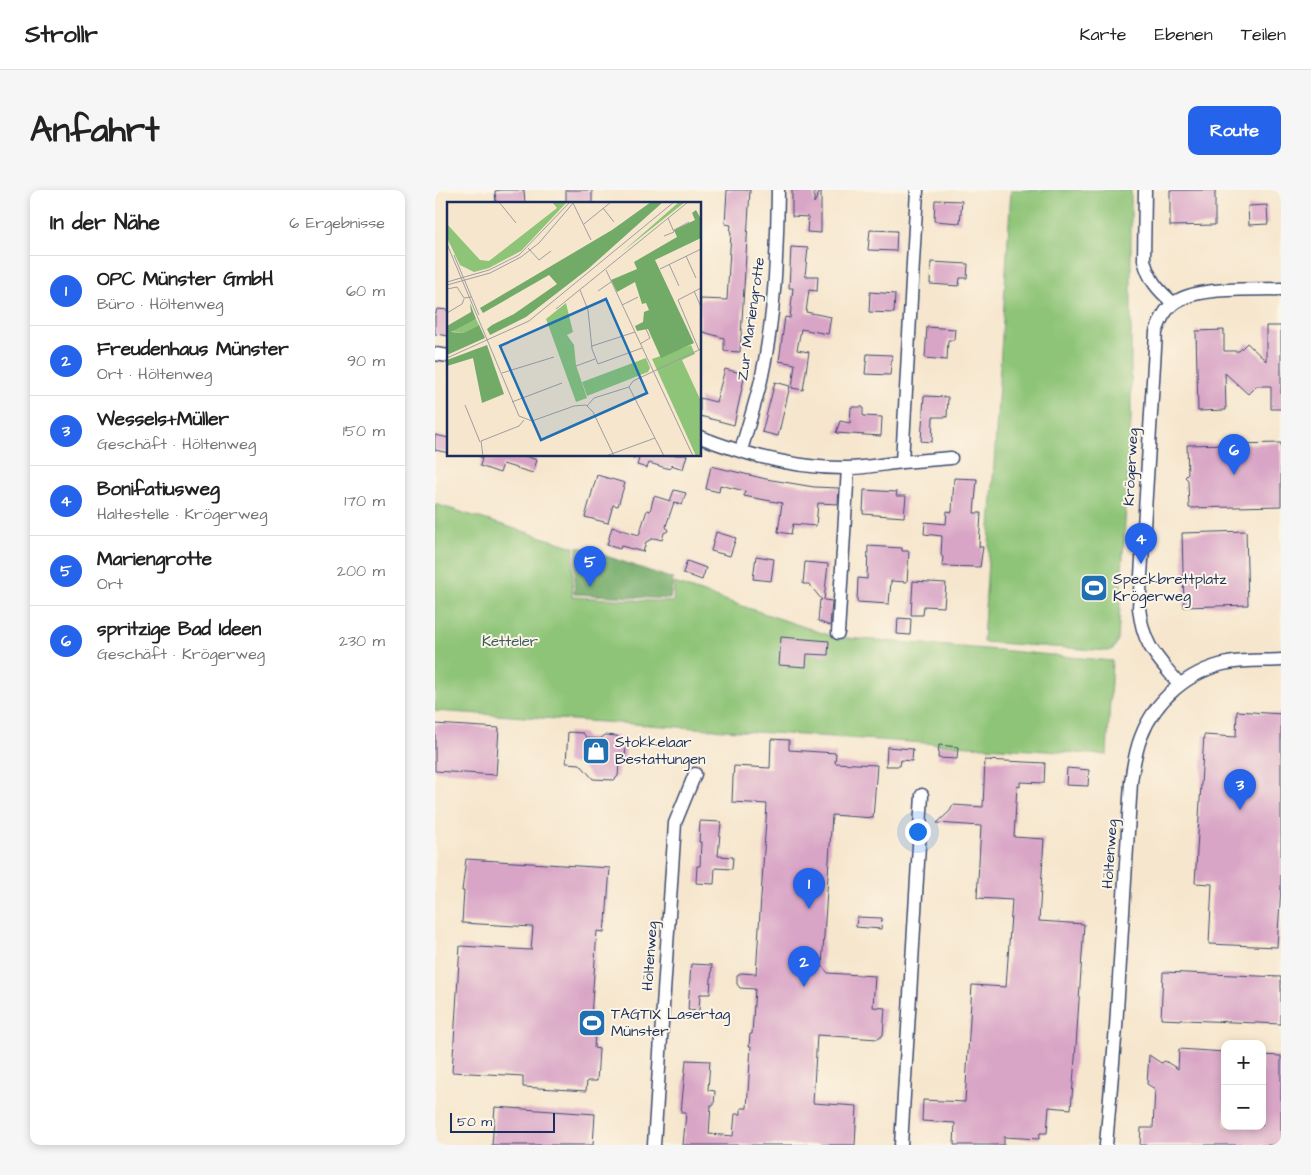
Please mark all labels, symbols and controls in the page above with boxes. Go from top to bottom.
text: Strollr [25,18,98,52]
text: Karte [1079,22,1127,47]
text: Ebenen [1155,22,1213,47]
text: Teilen [1241,22,1286,47]
text: Anfahrt [30,106,159,155]
button: Route [1188,106,1281,155]
inset map [447,202,701,456]
text: In der Nähe [50,208,160,237]
text: 6 Ergebnisse [289,212,385,234]
street label: Zur Mariengrotte [732,256,771,382]
text: OPC Münster GmbH [97,266,273,293]
text: 1 [65,280,67,302]
text: 60 m [346,280,385,302]
text: Büro · Höltenweg [97,293,224,315]
text: Freudenhaus Münster [97,336,289,363]
text: 2 [61,350,71,372]
text: 90 m [347,350,385,372]
text: Ort · Höltenweg [97,363,212,385]
text: Wessels+Müller [97,406,229,433]
text: 3 [62,420,70,442]
text: 150 m [343,420,385,442]
street label: Krögerweg [1118,427,1145,507]
text: Geschäft · Höltenweg [97,433,256,455]
pin: 6 [1218,434,1250,475]
text: Bonifatiusweg [97,476,220,503]
text: 4 [61,490,71,512]
text: 170 m [344,490,385,512]
text: Haltestelle · Krögerweg [97,503,267,525]
pin: 4 [1125,523,1157,564]
text: Mariengrotte [97,546,212,573]
pin: 5 [574,546,606,587]
text: 5 [60,560,72,582]
text: 200 m [337,560,385,582]
place label: Speckbrettplatz Krögerweg [1113,569,1227,608]
text: Ort [97,573,123,595]
sports icon: Speckbrettplatz Krögerweg [1079,573,1109,603]
text: spritzige Bad Ideen [97,616,261,643]
text: 6 [61,630,71,652]
text: 230 m [339,630,385,652]
park label: Ketteler [482,631,538,652]
text: Geschäft · Krögerweg [97,643,265,665]
place label: Stokkelaar Bestattungen [615,732,706,771]
shop icon: Stokkelaar Bestattungen [581,736,611,766]
pin: 3 [1224,769,1256,810]
street label: Höltenweg [1097,818,1124,889]
your location [905,819,931,845]
pin: 1 [793,868,825,909]
street label: Höltenweg [637,920,664,991]
pin: 2 [788,946,820,987]
place label: TAGTIX Lasertag Münster [611,1004,731,1042]
sports icon: TAGTIX Lasertag Münster [577,1008,607,1038]
map controls [1221,1040,1266,1130]
button: + [1221,1040,1266,1085]
button: − [1221,1085,1266,1130]
scale bar [450,1110,555,1133]
text: 50 m [457,1112,492,1132]

